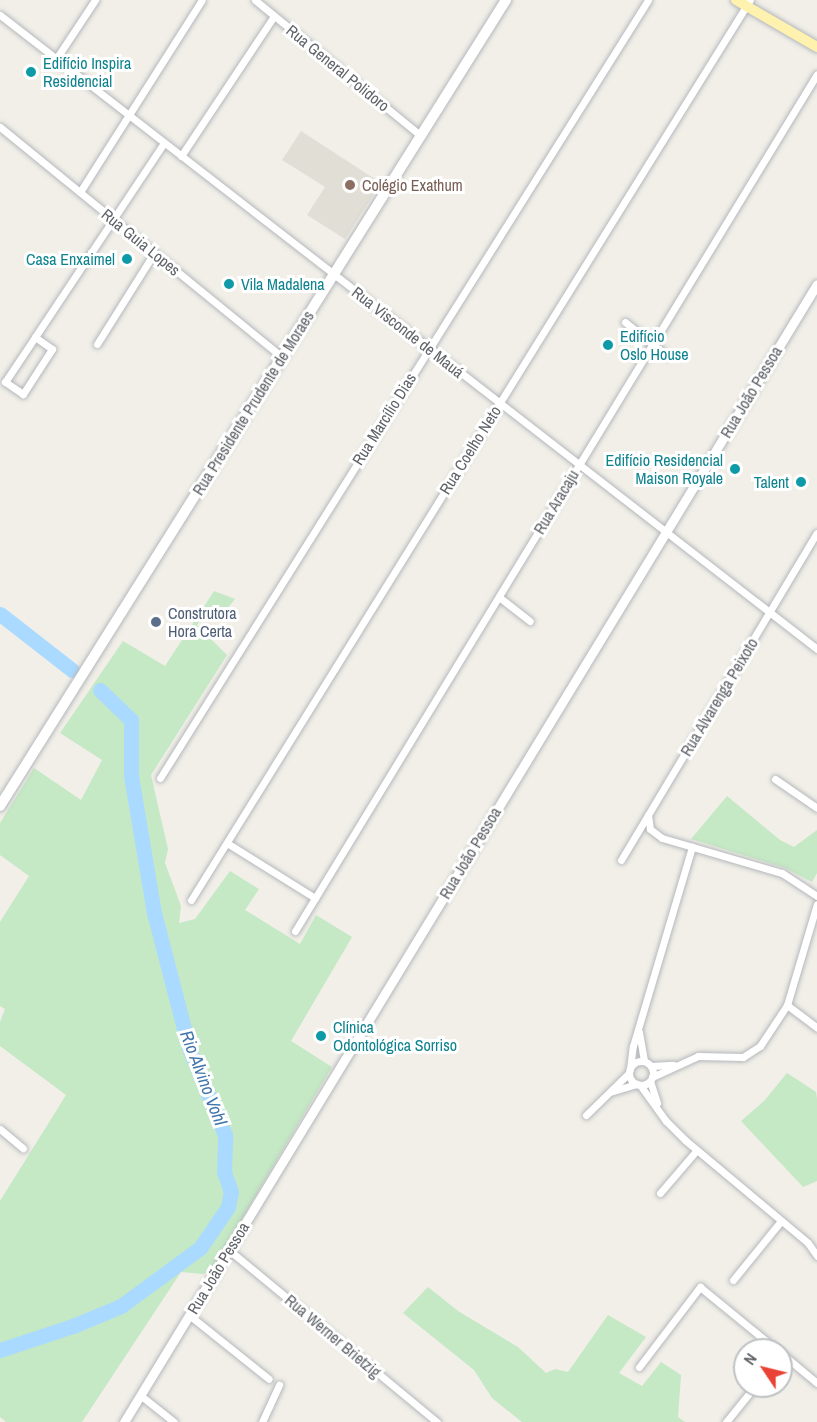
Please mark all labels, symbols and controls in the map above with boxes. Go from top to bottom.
street label: Rua General Polidoro [283,21,393,115]
place label: Edifício Inspira Residencial [43,53,131,91]
marker: Edifício Inspira Residencial [24,65,38,79]
place label: Colégio Exathum [362,175,463,195]
marker: Colégio Exathum [343,178,357,192]
street label: Rua Guia Lopes [98,204,184,280]
place label: Casa Enxaimel [26,249,115,269]
marker: Casa Enxaimel [120,252,134,266]
place label: Vila Madalena [241,274,325,294]
marker: Vila Madalena [222,277,236,291]
street label: Rua Visconde de Mauá [348,282,468,382]
street label: Rua Presidente Prudente de Moraes [188,307,318,499]
place label: Edifício Oslo House [620,326,689,364]
marker: Edifício Oslo House [601,338,615,352]
street label: Rua João Pessoa [716,343,786,441]
street label: Rua Marcílio Dias [348,369,420,469]
street label: Rua Coelho Neto [435,402,505,498]
place label: Edifício Residencial Maison Royale [606,450,723,488]
marker: Edifício Residencial Maison Royale [728,462,742,476]
street label: Rua Aracaju [529,466,583,538]
place label: Talent [754,472,789,492]
marker: Talent [794,475,808,489]
place label: Construtora Hora Certa [168,603,237,641]
marker: Construtora Hora Certa [149,615,163,629]
street label: Rua Alvarenga Peixoto [676,634,762,760]
street label: Rua João Pessoa [435,804,505,902]
place label: Clínica Odontológica Sorriso [333,1017,457,1055]
water label: Rio Alvino Vohl [175,1027,231,1129]
marker: Clínica Odontológica Sorriso [314,1029,328,1043]
street label: Rua João Pessoa [183,1219,253,1317]
street label: Rua Werner Brietzig [281,1290,385,1382]
north arrow [733,1338,793,1398]
text: N [738,1349,762,1369]

